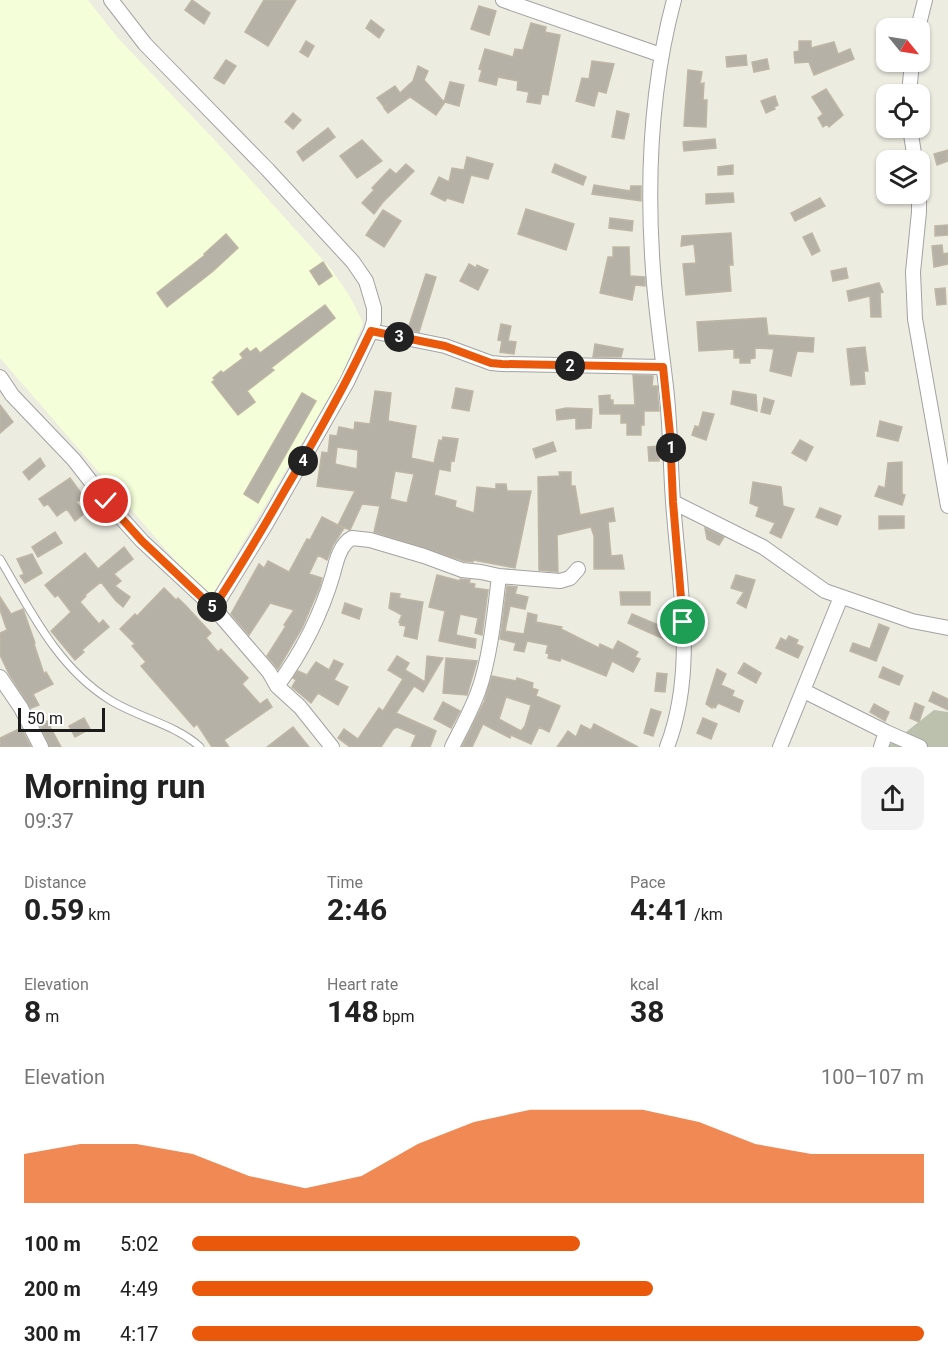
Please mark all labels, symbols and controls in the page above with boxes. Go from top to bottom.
north arrow [876,18,930,72]
map controls [876,18,930,204]
button: locate [876,84,930,138]
button: layers [876,150,930,204]
pin: 3 [384,322,414,352]
text: 3 [394,327,404,346]
pin: 2 [555,351,585,381]
text: 2 [565,356,575,375]
pin: 1 [656,433,686,463]
text: 1 [666,438,676,457]
pin: 4 [288,446,318,476]
text: 4 [298,451,308,470]
pin [80,475,131,526]
icon: check [89,484,122,517]
pin: 5 [197,592,227,622]
pin [657,596,708,647]
text: 5 [207,597,217,616]
icon: arrive [666,605,699,638]
scale bar [18,705,105,732]
text: 50 m [27,709,63,728]
text: Morning run [24,767,205,806]
button: share [861,767,924,830]
text: 09:37 [24,809,74,833]
text: Distance [24,873,86,892]
text: Time [327,873,363,892]
text: Pace [630,873,666,892]
text: 0.59 [24,892,84,927]
text: 2:46 [327,892,387,927]
text: 4:41 [630,892,690,927]
text: km [84,905,110,924]
text: /km [690,905,723,924]
text: Elevation [24,975,89,994]
text: Heart rate [327,975,398,994]
text: kcal [630,975,659,994]
text: 8 [24,994,41,1029]
text: 148 [327,994,379,1029]
text: 38 [630,994,664,1029]
text: m [41,1007,59,1026]
text: bpm [379,1007,415,1026]
text: Elevation [24,1065,105,1089]
text: 100–107 m [821,1065,924,1089]
text: 100 m [24,1232,81,1256]
text: 5:02 [120,1232,159,1256]
text: 200 m [24,1277,81,1301]
text: 4:49 [120,1277,159,1301]
text: 300 m [24,1322,81,1346]
text: 4:17 [120,1322,159,1346]

